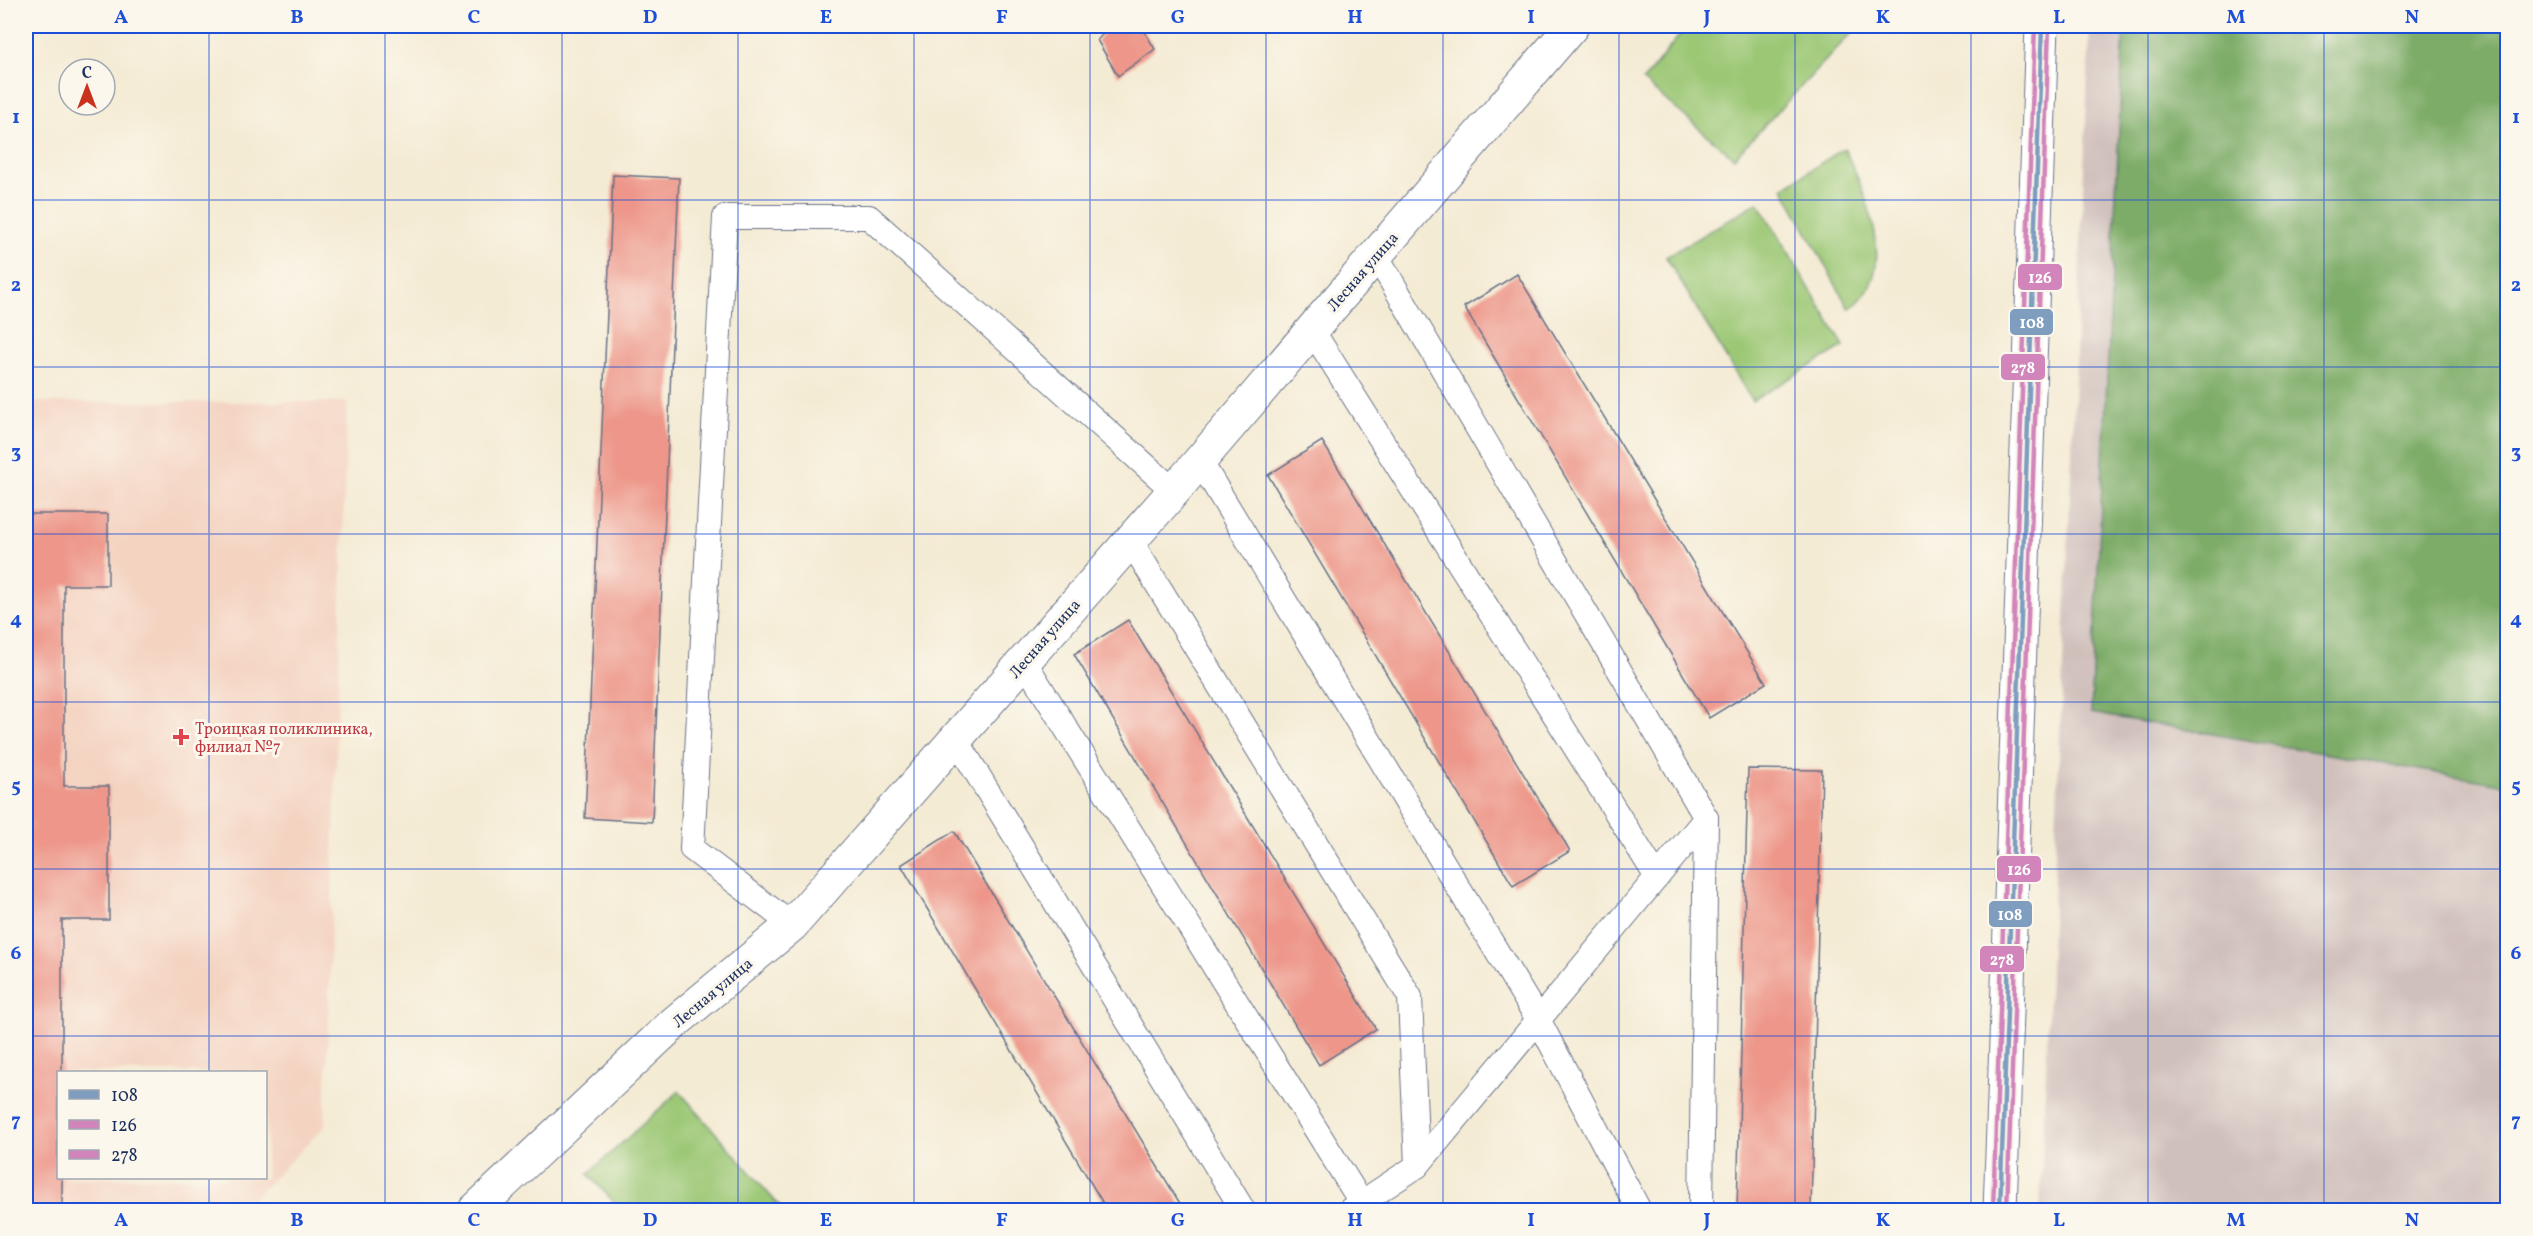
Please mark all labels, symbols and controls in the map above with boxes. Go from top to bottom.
text: A [114,4,128,32]
text: B [290,4,304,32]
text: C [468,4,481,32]
text: D [643,4,657,32]
text: E [820,4,832,32]
text: F [996,4,1008,32]
text: G [1171,4,1185,32]
text: H [1347,4,1363,32]
text: I [1527,4,1535,32]
text: J [1702,4,1711,32]
text: K [1876,4,1891,32]
text: L [2053,4,2065,32]
text: M [2226,4,2246,32]
text: N [2405,4,2419,32]
north arrow [57,57,117,117]
text: С [82,63,92,85]
text: 1 [12,104,20,132]
text: 1 [2512,104,2520,132]
street label: Лесная улица [1323,228,1404,317]
line badge: 126 [2017,263,2063,291]
text: 126 [2028,268,2052,290]
text: 2 [11,272,21,300]
text: 2 [2511,272,2521,300]
line badge: 108 [2009,308,2054,336]
text: 108 [2019,313,2045,335]
line badge: 278 [2000,353,2046,381]
text: 278 [2011,358,2035,380]
text: 3 [11,439,21,467]
text: 3 [2511,439,2521,467]
street label: Лесная улица [1005,595,1086,684]
text: 4 [10,606,22,634]
text: 4 [2510,606,2522,634]
place label: Троицкая поликлиника, филиал №7 [195,719,373,759]
marker: Троицкая поликлиника, филиал №7 [172,728,190,746]
text: 5 [11,773,21,801]
text: 5 [2511,773,2521,801]
line badge: 126 [1996,855,2042,883]
text: 126 [2007,860,2031,882]
line badge: 108 [1988,900,2033,928]
text: 108 [1997,905,2023,927]
text: 6 [11,940,22,968]
text: 6 [2511,940,2522,968]
line badge: 278 [1979,945,2025,973]
text: 278 [1990,950,2014,972]
street label: Лесная улица [668,953,758,1034]
legend [57,1071,267,1179]
text: 108 [111,1084,138,1109]
text: 7 [11,1107,21,1135]
text: 7 [2511,1107,2521,1135]
text: 126 [111,1114,137,1139]
text: 278 [111,1144,138,1169]
text: A [114,1207,128,1235]
text: B [290,1207,304,1235]
text: C [468,1207,481,1235]
text: D [643,1207,657,1235]
text: E [820,1207,832,1235]
text: F [996,1207,1008,1235]
text: G [1171,1207,1185,1235]
text: H [1347,1207,1363,1235]
text: I [1527,1207,1535,1235]
text: J [1702,1207,1711,1235]
text: K [1876,1207,1891,1235]
text: L [2053,1207,2065,1235]
text: M [2226,1207,2246,1235]
text: N [2405,1207,2419,1235]

